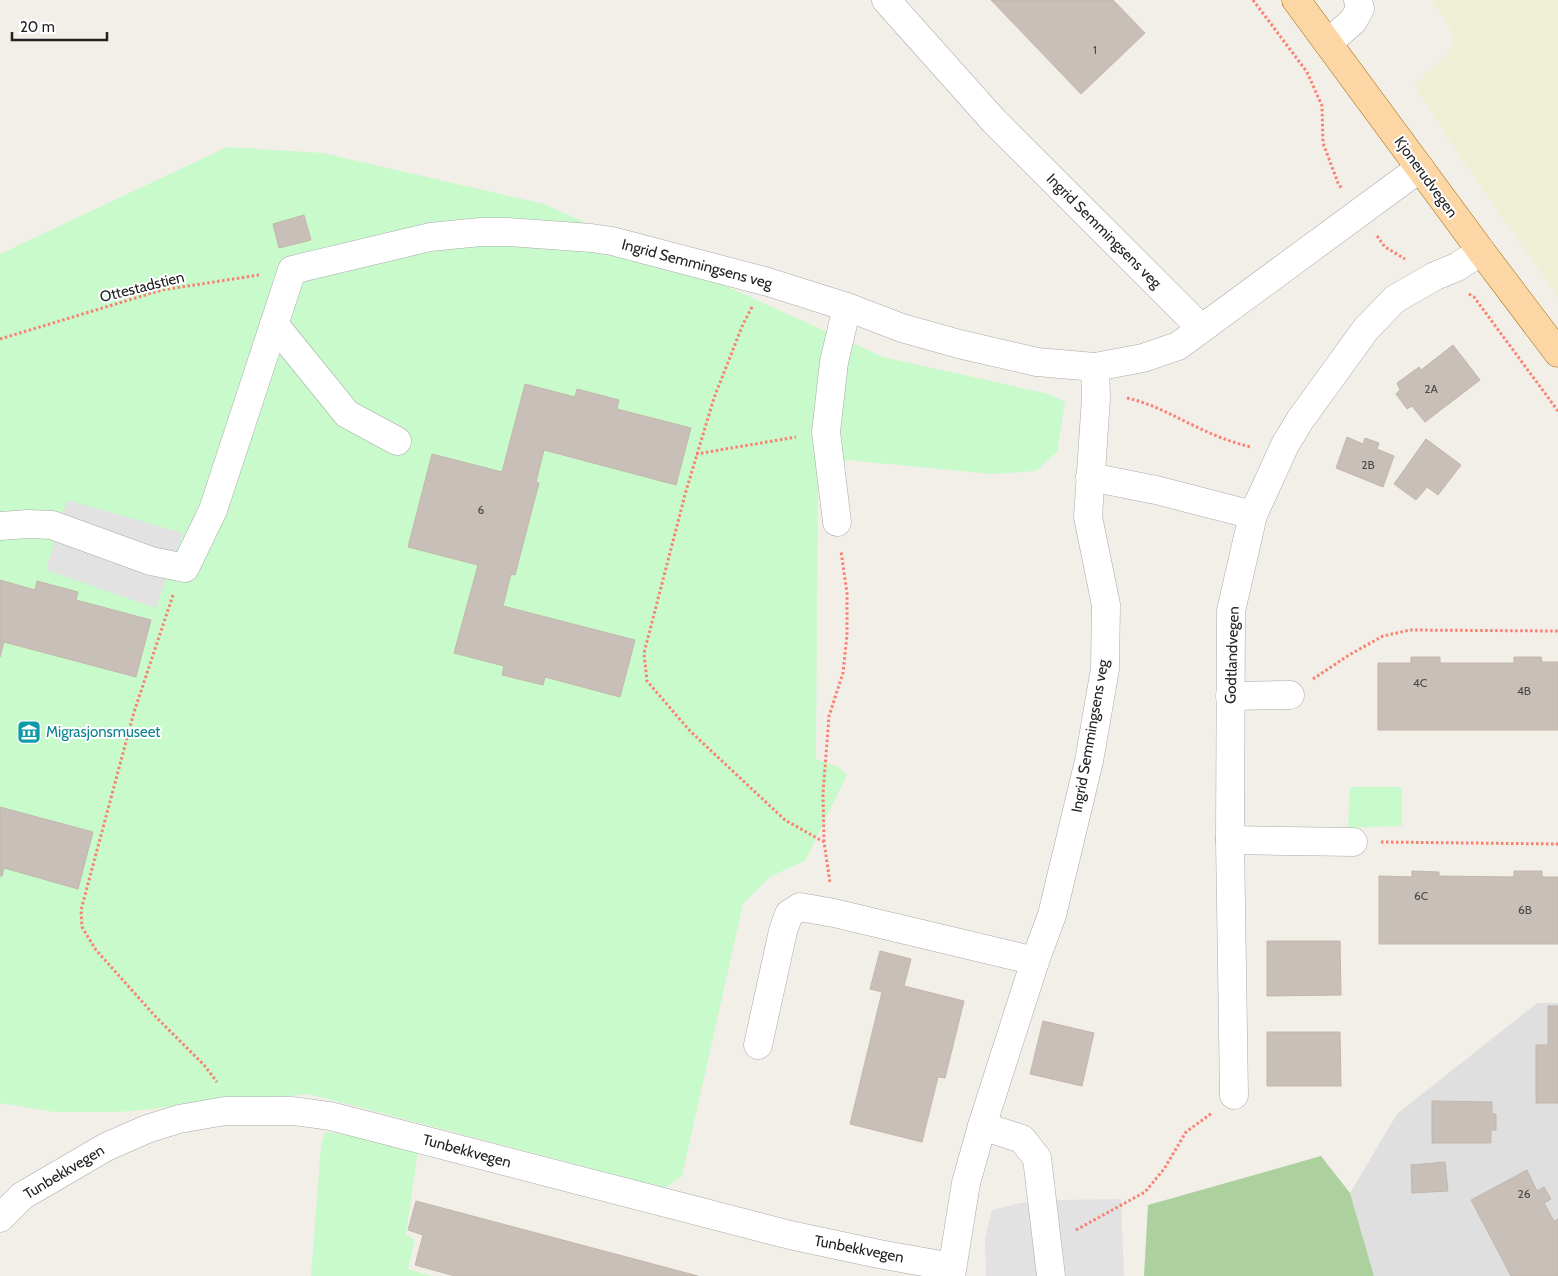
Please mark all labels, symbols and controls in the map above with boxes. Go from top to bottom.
scale bar [12,10,108,42]
text: 20 m [20,18,55,36]
house number: 1 [1093,42,1097,57]
street label: Kjonerudvegen [1391,133,1461,221]
street label: Ingrid Semmingsens veg [1043,170,1166,293]
street label: Ingrid Semmingsens veg [620,235,775,293]
street label: Ottestadstien [98,268,186,306]
house number: 2A [1424,381,1438,396]
house number: 2B [1361,457,1375,472]
house number: 6 [478,502,485,517]
street label: Godtlandvegen [1221,606,1243,704]
street label: Ingrid Semmingsens veg [1068,657,1112,814]
house number: 4C [1413,675,1427,690]
house number: 4B [1517,683,1531,698]
museum icon: Migrasjonsmuseet [16,719,42,745]
place label: Migrasjonsmuseet [46,723,160,741]
house number: 6C [1414,888,1428,903]
house number: 6B [1518,902,1532,917]
street label: Tunbekkvegen [421,1131,513,1171]
street label: Tunbekkvegen [20,1141,108,1203]
house number: 26 [1517,1186,1531,1201]
street label: Tunbekkvegen [813,1231,905,1267]

